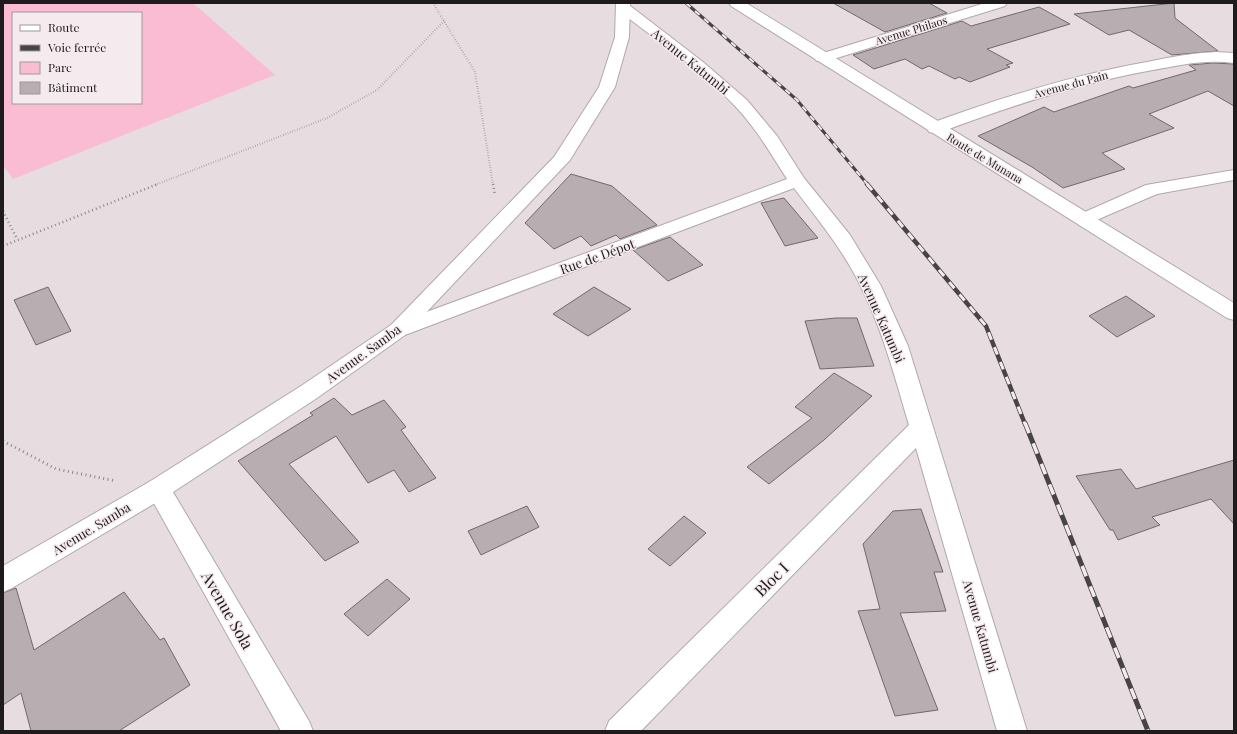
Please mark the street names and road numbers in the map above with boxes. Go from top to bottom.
street label: Avenue Philaos [872,12,949,48]
street label: Avenue Katumbi [648,24,734,98]
street label: Avenue du Pain [1031,67,1110,101]
street label: Route de Munana [944,129,1026,187]
street label: Rue de Dépot [557,234,637,277]
street label: Avenue Katumbi [854,270,909,365]
street label: Avenue. Samba [321,320,404,386]
street label: Avenue. Samba [48,498,134,559]
street label: Bloc I [749,557,793,601]
street label: Avenue Sola [197,566,259,653]
street label: Avenue Katumbi [959,577,1002,675]

